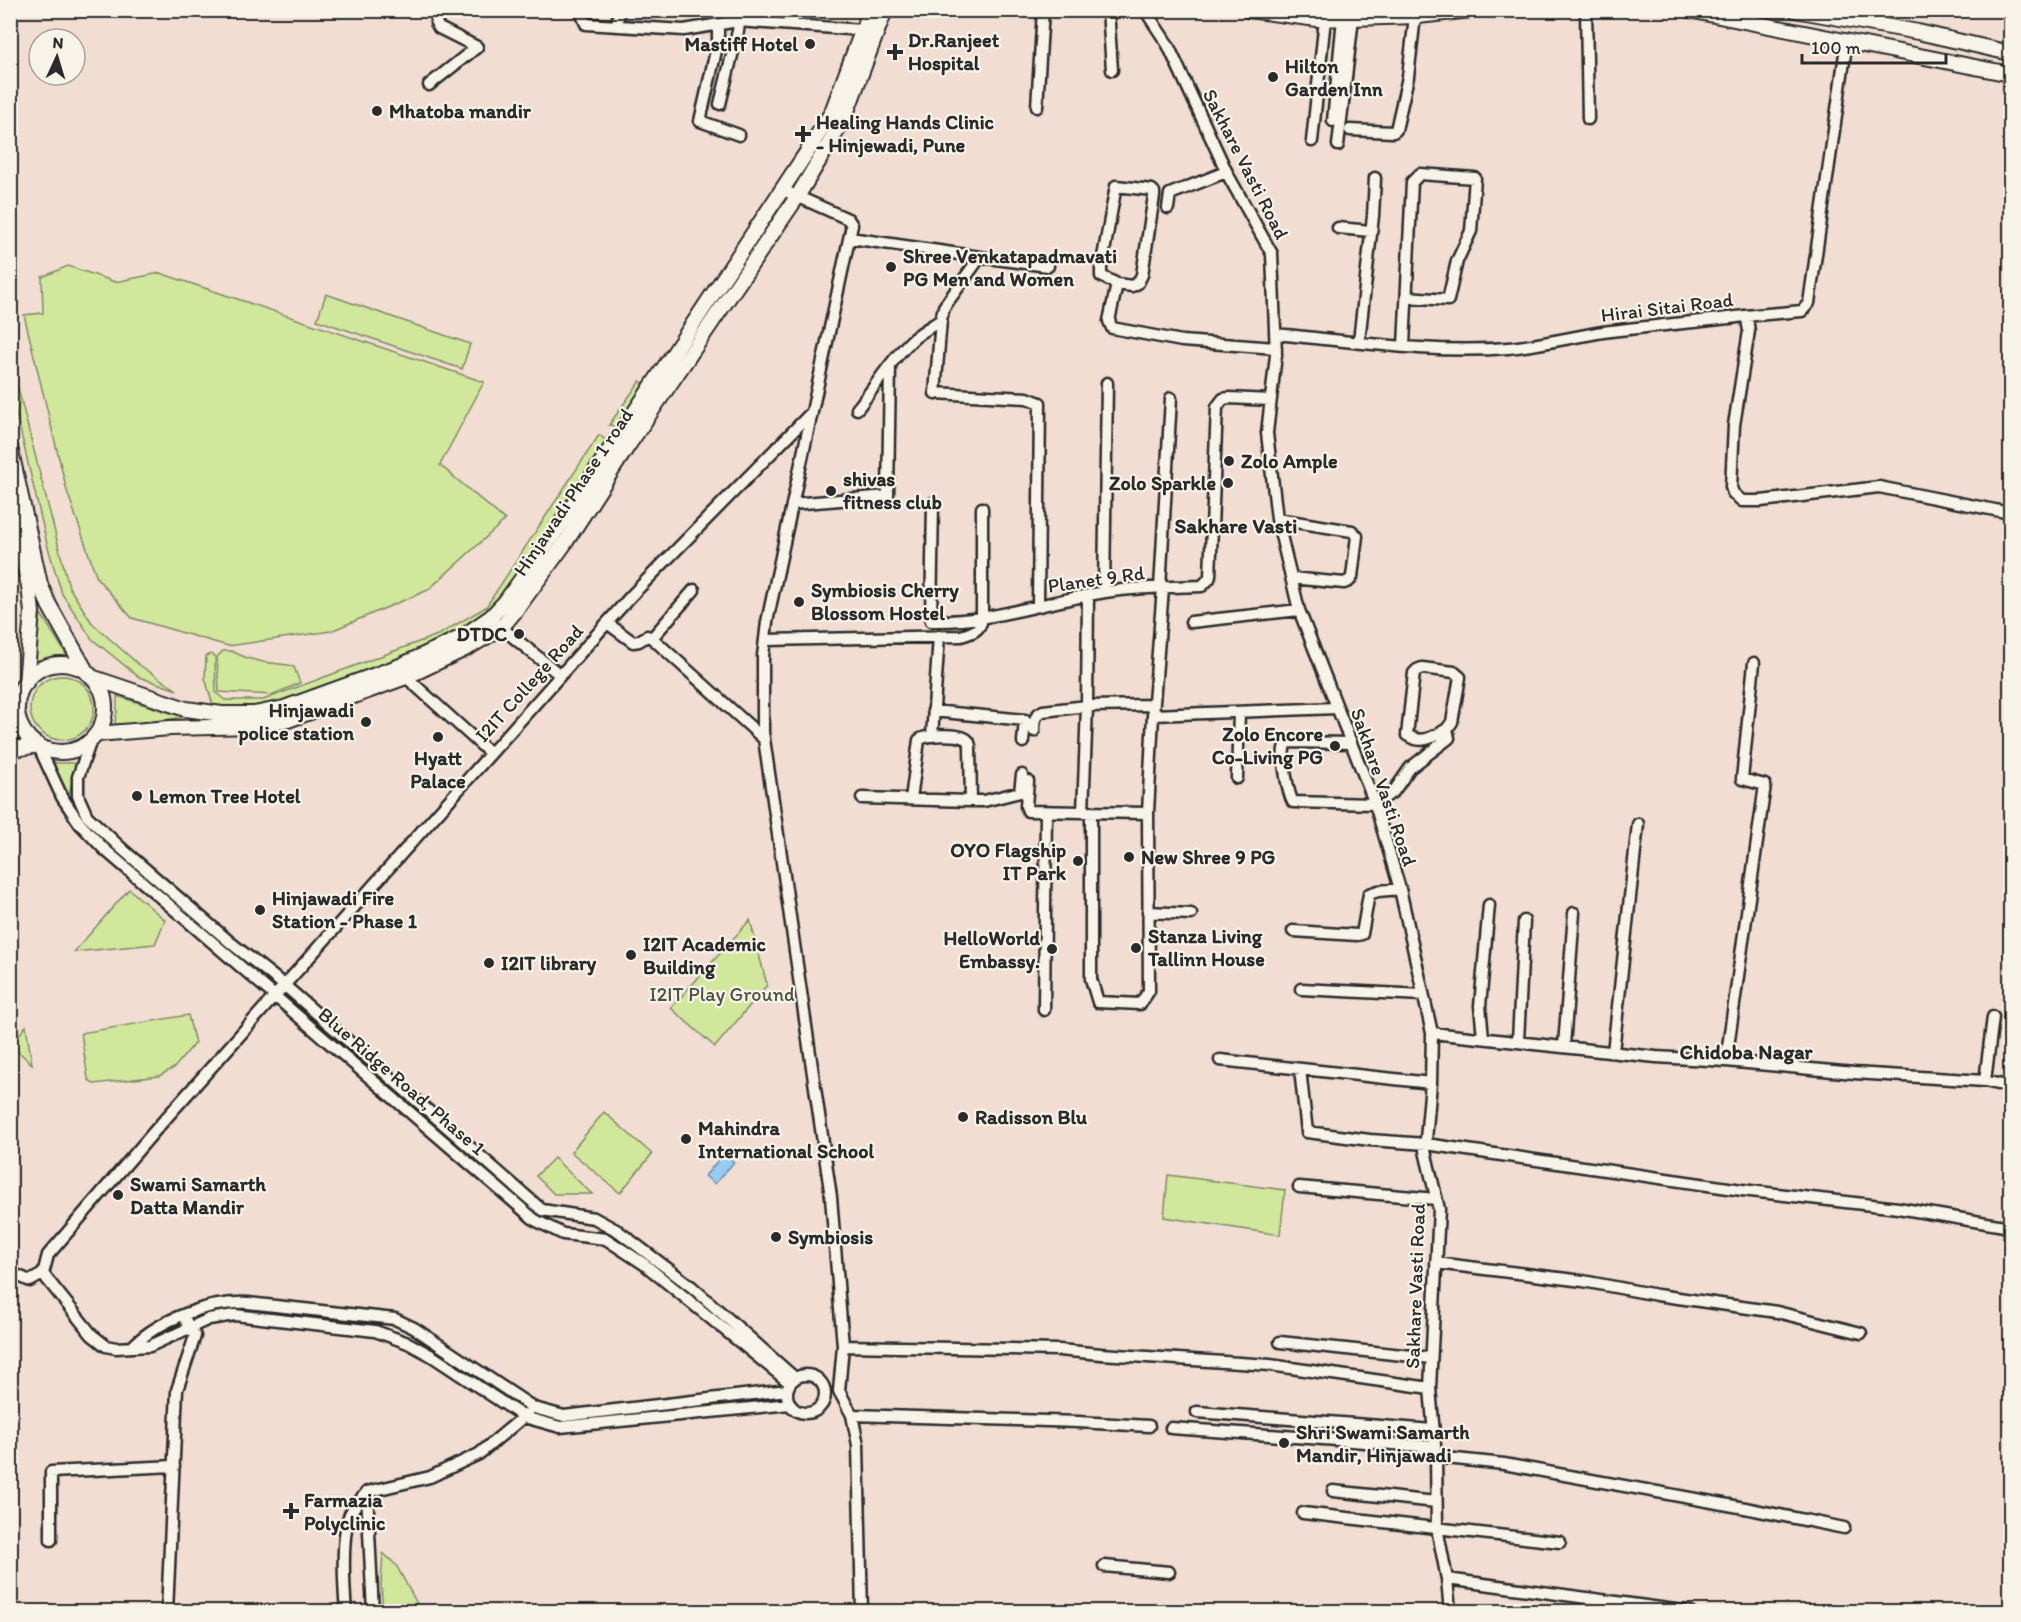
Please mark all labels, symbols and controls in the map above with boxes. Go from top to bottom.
north arrow [27,27,87,87]
scale bar [1802,27,1946,65]
place label: Dr.Ranjeet Hospital [908,28,1000,76]
place label: Mastiff Hotel [685,32,798,56]
text: N [52,33,64,52]
marker: Mastiff Hotel [803,37,817,51]
text: 100 m [1811,37,1861,59]
marker: Dr.Ranjeet Hospital [886,43,904,61]
place label: Hilton Garden Inn [1285,54,1383,101]
marker: Hilton Garden Inn [1266,70,1280,84]
street label: Sakhare Vasti Road [1198,85,1294,243]
place label: Mhatoba mandir [389,99,532,123]
marker: Mhatoba mandir [370,104,384,118]
place label: Healing Hands Clinic - Hinjewadi, Pune [816,110,995,158]
marker: Healing Hands Clinic - Hinjewadi, Pune [794,125,812,143]
place label: Shree Venkatapadmavati PG Men and Women [903,244,1117,291]
marker: Shree Venkatapadmavati PG Men and Women [884,260,898,274]
street label: Hirai Sitai Road [1600,287,1734,327]
street label: Hinjawadi Phase 1 road [508,403,638,580]
place label: Zolo Ample [1241,449,1338,474]
marker: Zolo Ample [1222,454,1236,468]
place label: shivas fitness club [843,467,942,514]
place label: Zolo Sparkle [1109,471,1216,496]
marker: Zolo Sparkle [1221,476,1235,490]
marker: shivas fitness club [824,484,838,498]
district label: Sakhare Vasti [1175,513,1297,538]
street label: Planet 9 Rd [1046,560,1146,598]
place label: Symbiosis Cherry Blossom Hostel [811,578,959,625]
marker: Symbiosis Cherry Blossom Hostel [792,595,806,609]
street label: I2IT College Road [470,619,588,747]
place label: DTDC [456,622,507,646]
marker: DTDC [512,627,526,641]
place label: Hinjawadi police station [237,698,355,746]
street label: Sakhare Vasti Road [1346,705,1422,869]
marker: Hinjawadi police station [359,715,373,729]
place label: Zolo Encore Co-Living PG [1212,722,1323,770]
marker: Hyatt Palace [431,730,445,744]
marker: Zolo Encore Co-Living PG [1328,739,1342,753]
place label: Hyatt Palace [410,746,466,793]
place label: Lemon Tree Hotel [149,784,301,808]
marker: Lemon Tree Hotel [130,789,144,803]
place label: OYO Flagship IT Park [950,838,1067,885]
place label: New Shree 9 PG [1141,845,1276,869]
marker: New Shree 9 PG [1122,850,1136,864]
marker: OYO Flagship IT Park [1071,854,1085,868]
place label: Hinjawadi Fire Station - Phase 1 [272,886,418,933]
marker: Hinjawadi Fire Station - Phase 1 [253,903,267,917]
place label: Stanza Living Tallinn House [1147,924,1265,971]
place label: HelloWorld Embassy. [944,926,1040,974]
place label: I2IT Academic Building [643,932,767,980]
marker: Stanza Living Tallinn House [1129,941,1143,955]
marker: HelloWorld Embassy. [1045,942,1059,956]
marker: I2IT Academic Building [624,948,638,962]
place label: I2IT library [501,951,597,976]
marker: I2IT library [482,956,496,970]
park label: I2IT Play Ground [649,982,795,1006]
street label: Blue Ridge Road, Phase 1 [314,1002,490,1160]
district label: Chidoba Nagar [1680,1039,1813,1065]
place label: Radisson Blu [975,1105,1087,1129]
marker: Radisson Blu [956,1110,970,1124]
place label: Mahindra International School [698,1116,874,1163]
marker: Mahindra International School [679,1132,693,1146]
place label: Swami Samarth Datta Mandir [130,1172,266,1219]
marker: Swami Samarth Datta Mandir [111,1188,125,1202]
street label: Sakhare Vasti Road [1400,1203,1430,1369]
place label: Symbiosis [788,1225,873,1250]
marker: Symbiosis [769,1230,783,1244]
place label: Shri Swami Samarth Mandir, Hinjawadi [1296,1420,1470,1468]
marker: Shri Swami Samarth Mandir, Hinjawadi [1277,1436,1291,1450]
place label: Farmazia Polyclinic [304,1488,386,1536]
marker: Farmazia Polyclinic [282,1502,300,1520]

